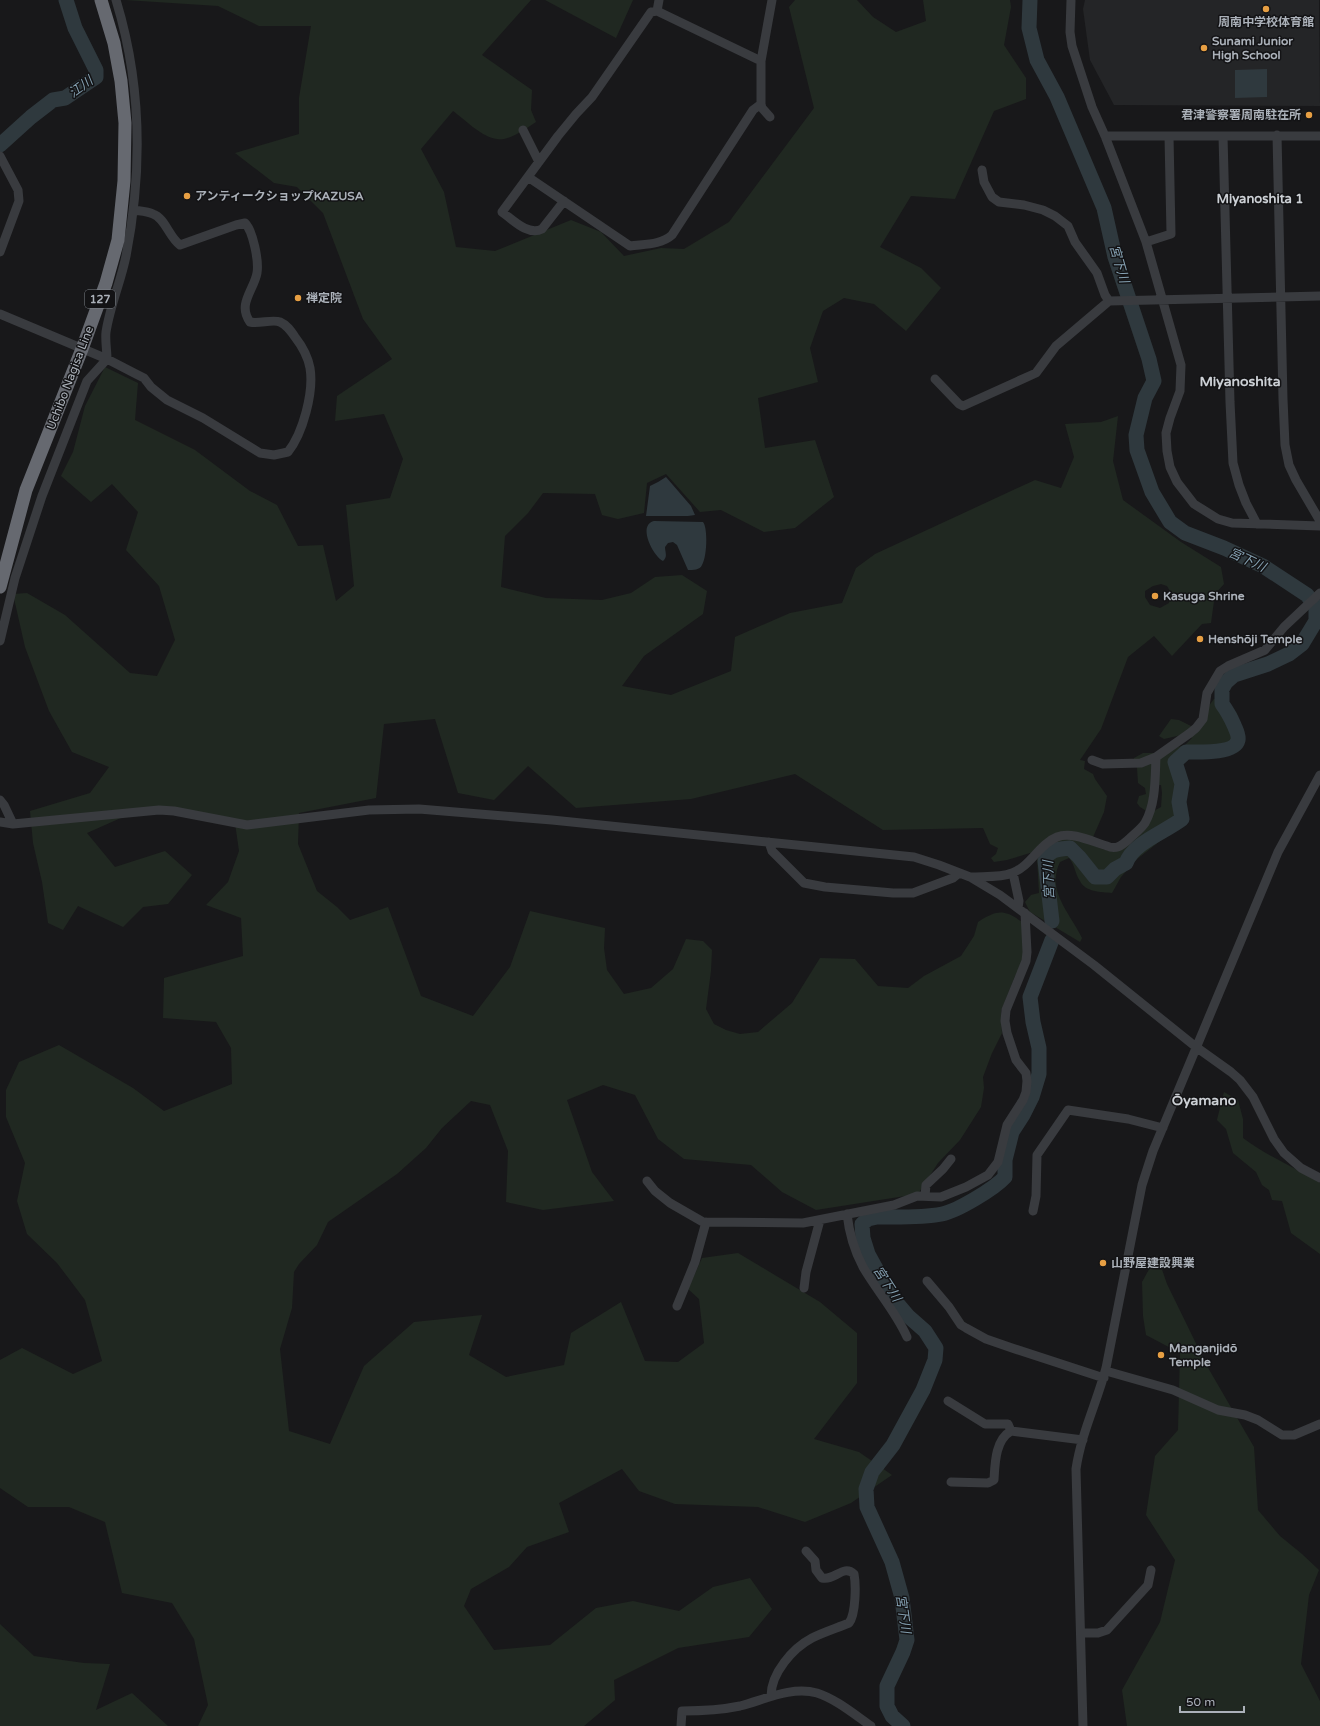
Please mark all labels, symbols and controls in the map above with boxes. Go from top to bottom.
marker: 周南中学校体育館 [1261,4,1271,14]
place label: 周南中学校体育館 [1218,15,1314,29]
place label: Sunami Junior High School [1212,34,1293,63]
marker: Sunami Junior High School [1199,43,1209,53]
water label: 江川 [66,72,98,101]
place label: 君津警察署周南駐在所 [1181,108,1301,122]
marker: 君津警察署周南駐在所 [1304,110,1314,120]
place label: アンティークショップKAZUSA [195,189,364,203]
marker: アンティークショップKAZUSA [182,191,192,201]
district label: Miyanoshita 1 [1217,191,1303,207]
water label: 宮下川 [1106,243,1133,287]
road number: 127 [85,290,115,308]
place label: 禅定院 [306,291,342,305]
marker: 禅定院 [293,293,303,303]
street label: Uchibo Nagisa Line [44,324,96,432]
district label: Miyanoshita [1199,373,1281,390]
water label: 宮下川 [1226,545,1270,576]
place label: Kasuga Shrine [1163,589,1245,604]
marker: Kasuga Shrine [1150,591,1160,601]
place label: Henshōji Temple [1208,632,1302,647]
marker: Henshōji Temple [1195,634,1205,644]
water label: 宮下川 [1040,858,1058,900]
district label: Ōyamano [1172,1092,1237,1109]
place label: 山野屋建設興業 [1111,1256,1195,1270]
marker: 山野屋建設興業 [1098,1258,1108,1268]
water label: 宮下川 [870,1263,905,1306]
place label: Manganjidō Temple [1168,1341,1237,1370]
marker: Manganjidō Temple [1156,1350,1166,1360]
water label: 宮下川 [892,1594,914,1636]
scale bar [1180,1688,1244,1714]
text: 50 m [1186,1695,1215,1709]

